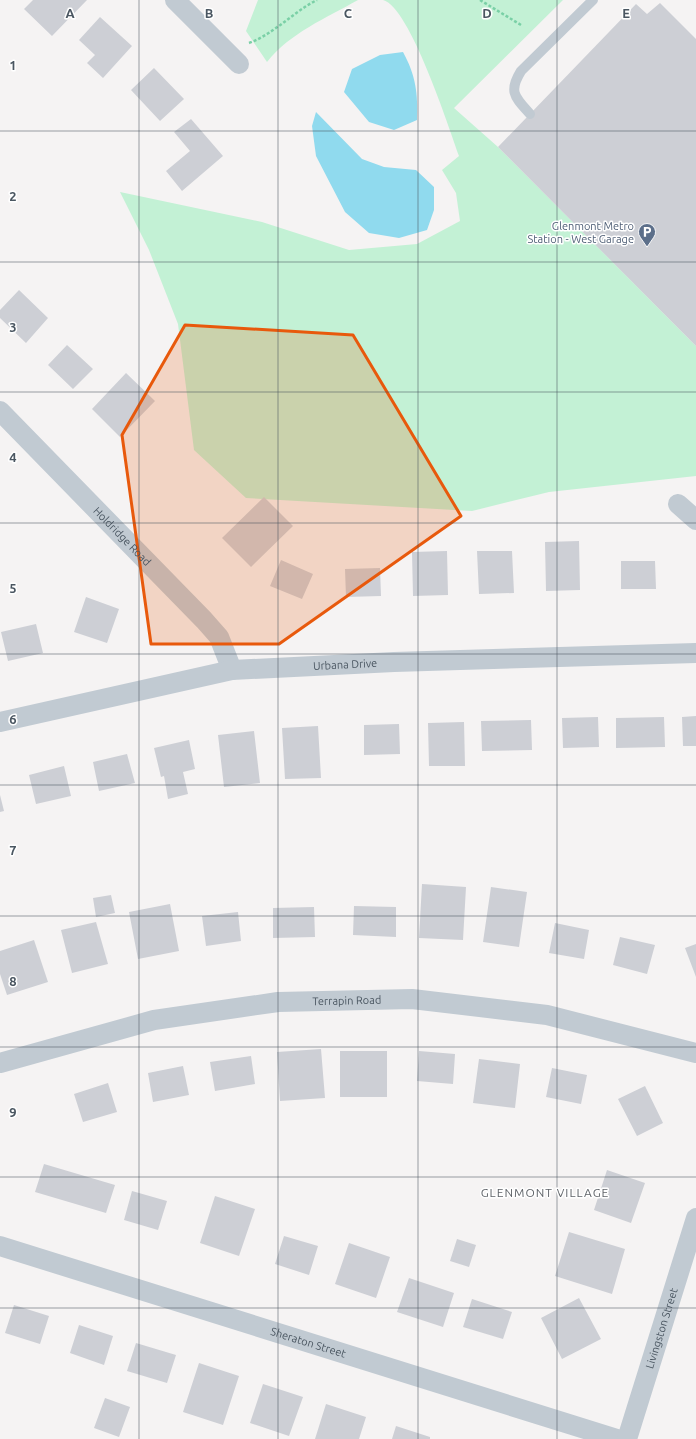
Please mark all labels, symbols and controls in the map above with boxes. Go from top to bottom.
text: A [65,6,75,20]
text: B [205,6,214,20]
text: C [344,6,353,20]
text: D [482,6,492,20]
text: E [622,6,630,20]
text: 1 [9,58,17,72]
text: 2 [9,189,17,203]
place label: Glenmont Metro Station - West Garage [527,220,634,245]
parking icon: Glenmont Metro Station - West Garage [637,222,657,247]
text: 3 [9,320,17,334]
text: 4 [9,450,17,464]
street label: Holdridge Road [91,504,153,568]
text: 5 [9,581,17,595]
street label: Urbana Drive [313,657,378,672]
text: 6 [9,712,17,726]
text: 7 [9,843,17,857]
text: 8 [9,974,17,988]
street label: Terrapin Road [312,994,381,1007]
text: 9 [9,1105,17,1119]
district label: GLENMONT VILLAGE [481,1186,609,1199]
street label: Livingston Street [643,1286,680,1370]
street label: Sheraton Street [269,1325,348,1360]

